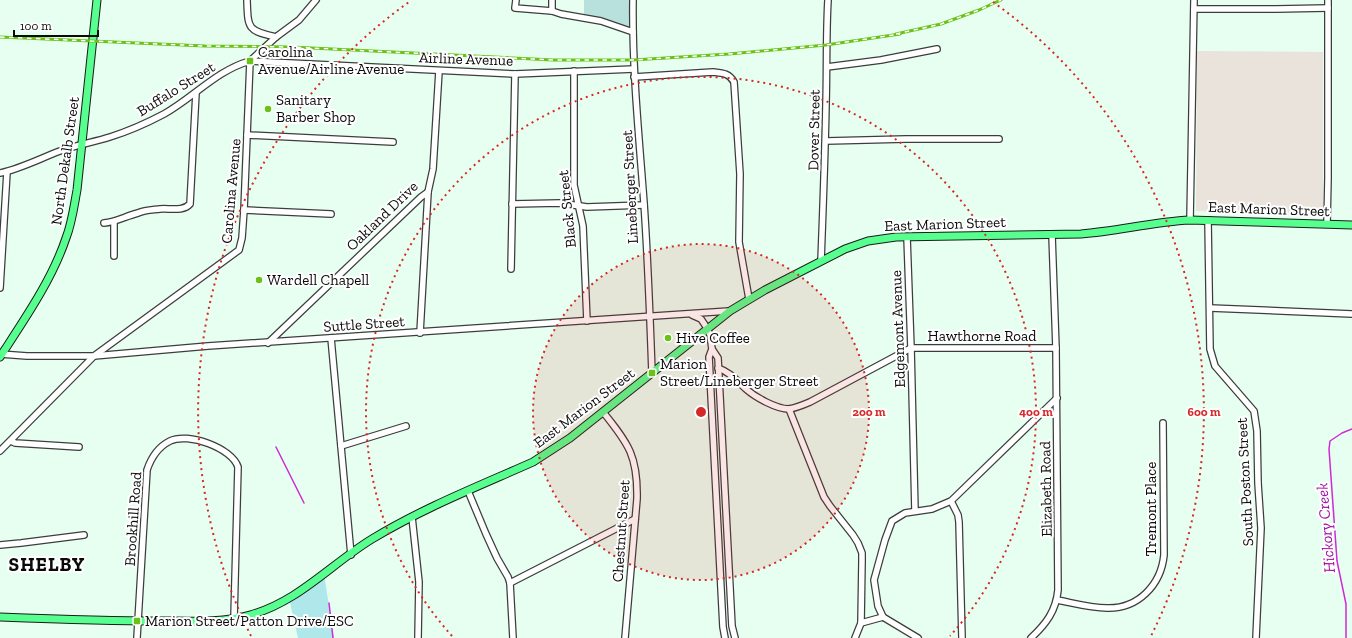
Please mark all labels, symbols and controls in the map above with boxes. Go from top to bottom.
scale bar [14,12,98,38]
text: 100 m [20,19,52,33]
place label: Carolina Avenue/Airline Avenue [258,43,404,78]
street label: Airline Avenue [418,48,514,70]
marker: Carolina Avenue/Airline Avenue [245,56,255,66]
street label: Buffalo Street [134,58,219,120]
street label: Dover Street [804,89,824,171]
place label: Sanitary Barber Shop [276,91,355,126]
street label: North Dekalb Street [47,95,83,226]
marker: Sanitary Barber Shop [263,104,273,114]
street label: Lineberger Street [618,129,642,244]
street label: Carolina Avenue [217,138,245,244]
street label: Black Street [554,169,580,249]
street label: Oakland Drive [342,177,422,255]
street label: East Marion Street [1208,198,1331,220]
street label: East Marion Street [884,213,1007,235]
street label: Edgemont Avenue [887,270,909,388]
place label: Wardell Chapell [267,271,369,289]
marker: Wardell Chapell [254,275,264,285]
street label: Suttle Street [323,312,406,336]
street label: Hawthorne Road [928,327,1037,345]
place label: Hive Coffee [676,329,750,347]
marker: Hive Coffee [663,333,673,343]
place label: Marion Street/Lineberger Street [660,355,819,390]
street label: East Marion Street [530,364,638,452]
marker: Marion Street/Lineberger Street [647,368,657,378]
centre of rings [694,405,708,419]
text: 200 m [852,405,886,419]
text: 400 m [1019,405,1053,419]
text: 600 m [1187,405,1221,419]
street label: South Poston Street [1233,417,1257,547]
street label: Elizabeth Road [1036,440,1056,537]
street label: Tremont Place [1142,462,1160,556]
street label: Brookhill Road [121,470,145,567]
street label: Chestnut Street [608,479,634,583]
water label: Hickory Creek [1312,482,1339,574]
district label: SHELBY [9,553,85,576]
place label: Marion Street/Patton Drive/ESC [145,612,354,630]
marker: Marion Street/Patton Drive/ESC [132,616,142,626]

